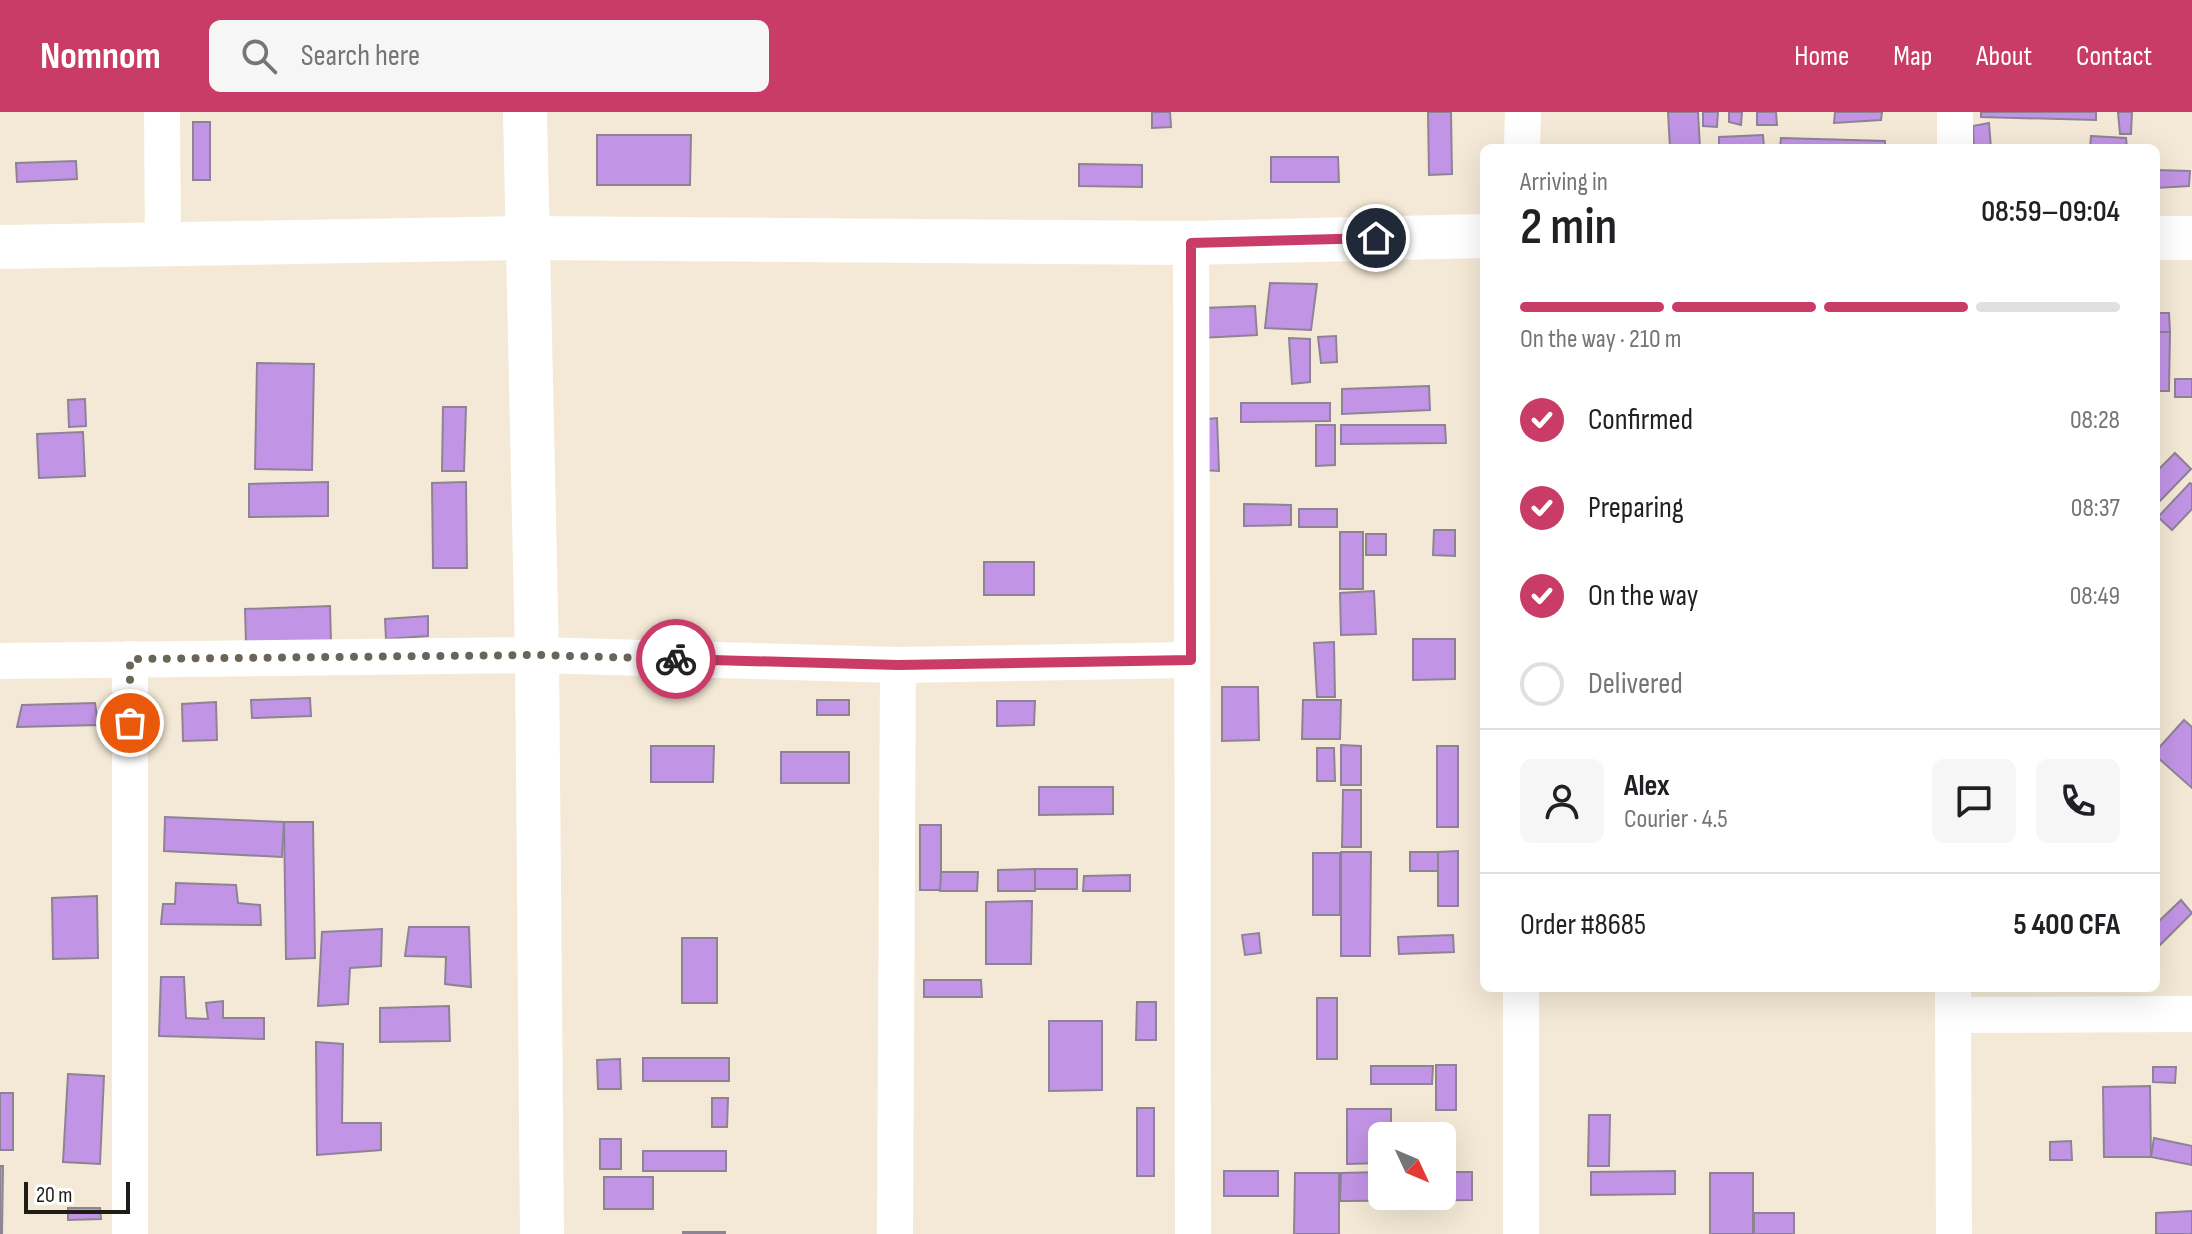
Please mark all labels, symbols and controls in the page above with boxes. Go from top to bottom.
search box [209,20,769,92]
text: Nomnom [40,34,161,79]
icon: search [237,34,281,78]
text: Search here [301,38,420,74]
text: Home [1794,40,1849,73]
text: Map [1893,40,1932,73]
text: About [1976,40,2032,73]
text: Contact [2076,40,2152,73]
text: Arriving in [1520,167,1608,198]
text: 08:59–09:04 [1981,194,2120,230]
text: 2 min [1520,196,1617,259]
pin [1342,204,1410,272]
icon: home [1354,216,1398,260]
text: On the way · 210 m [1520,324,1681,355]
icon: check [1520,398,1564,442]
text: Confirmed [1588,402,1693,438]
text: 08:28 [2070,405,2120,436]
icon: check [1520,486,1564,530]
text: Preparing [1588,490,1684,526]
text: 08:37 [2071,493,2120,524]
icon: check [1520,574,1564,618]
text: On the way [1588,578,1698,614]
text: 08:49 [2070,581,2120,612]
courier [636,619,716,699]
icon: bike [654,637,698,681]
text: Delivered [1588,666,1683,702]
pin [96,689,164,757]
icon: bag [108,701,152,745]
button: person [1520,759,1604,843]
button: chat [1932,759,2016,843]
button: phone [2036,759,2120,843]
text: Alex [1624,768,1670,804]
text: Courier · 4.5 [1624,804,1728,835]
text: Order #8685 [1520,907,1646,943]
text: 5 400 CFA [2014,907,2120,943]
north arrow [1368,1122,1456,1210]
map controls [1368,1122,1456,1210]
scale bar [24,1178,130,1214]
text: 20 m [36,1182,73,1209]

